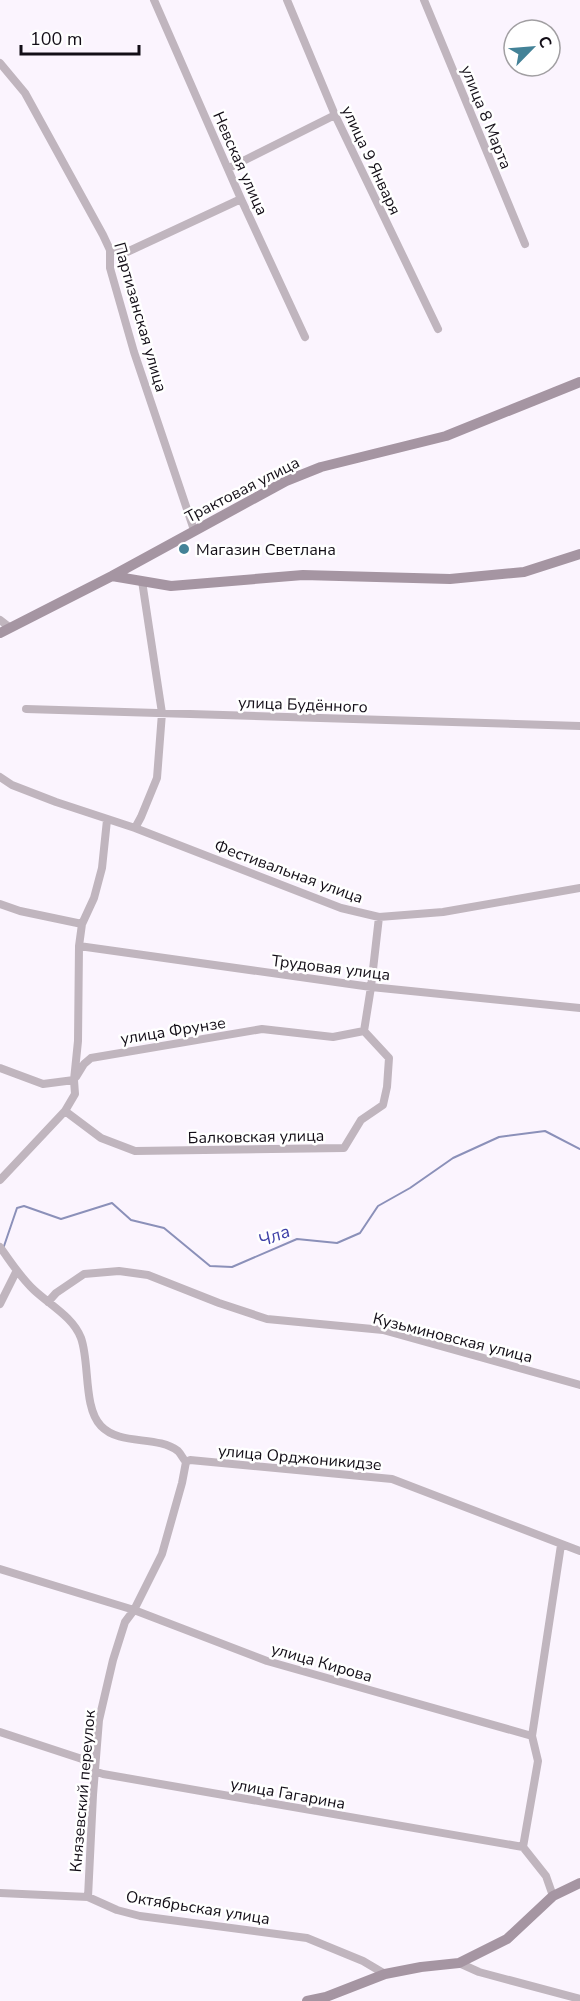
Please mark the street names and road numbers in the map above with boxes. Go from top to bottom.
street label: улица 8 Марта [455,62,517,172]
street label: улица 9 Января [336,102,406,219]
street label: Невская улица [207,108,273,219]
street label: Партизанская улица [108,240,172,395]
street label: Трактовая улица [181,452,303,528]
street label: улица Будённого [238,692,368,718]
street label: Фестивальная улица [211,835,366,909]
street label: Трудовая улица [270,950,391,986]
street label: улица Фрунзе [119,1012,227,1050]
street label: Балковская улица [188,1125,324,1149]
street label: Кузьминовская улица [371,1307,535,1368]
street label: улица Орджоникидзе [217,1440,383,1476]
street label: улица Кирова [269,1638,375,1688]
street label: Князевский переулок [65,1708,101,1873]
street label: улица Гагарина [229,1773,347,1815]
street label: Октябрьская улица [124,1886,271,1930]

